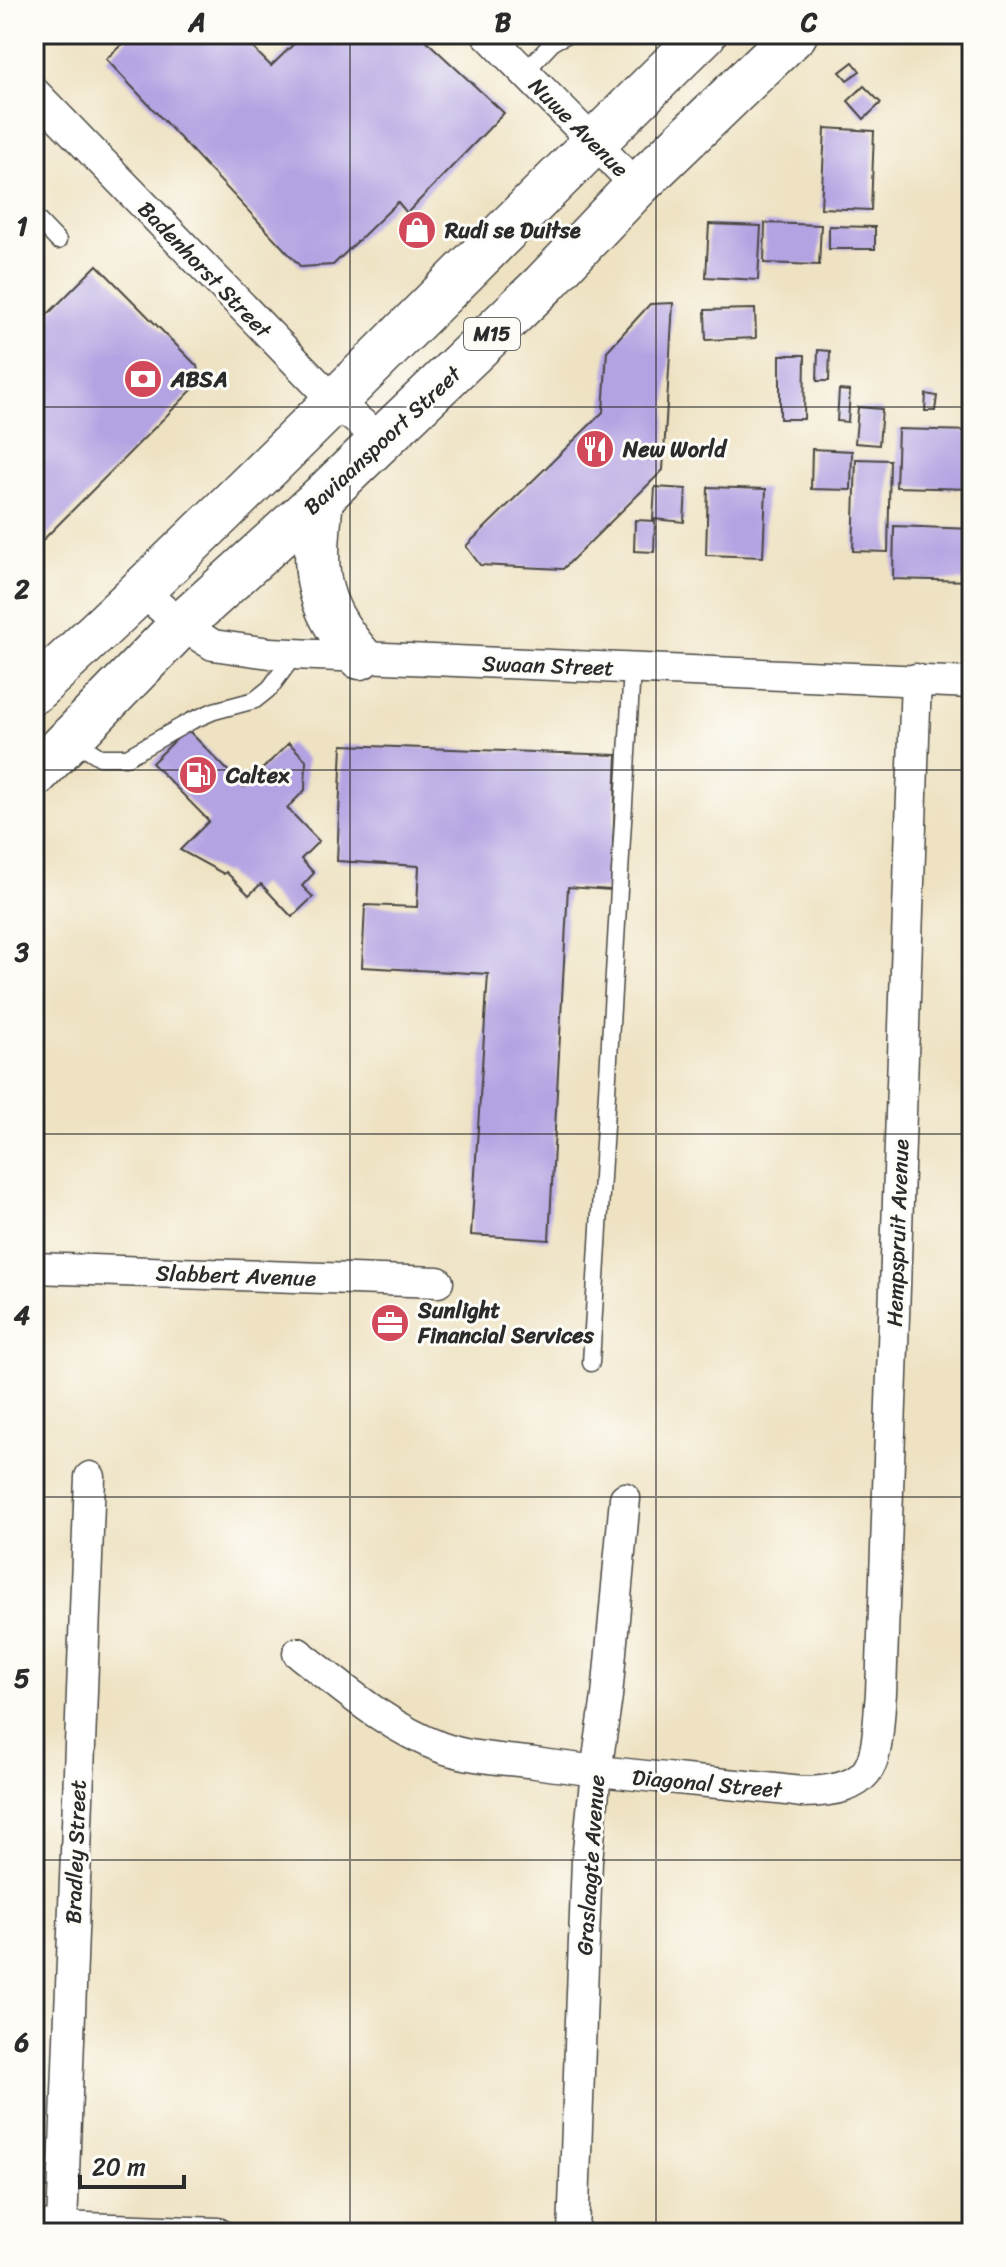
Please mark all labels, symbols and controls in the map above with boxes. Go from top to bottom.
text: A [187,0,206,45]
text: B [495,0,512,45]
text: C [800,0,818,45]
street label: Nuwe Avenue [519,68,638,187]
street label: Badenhorst Street [128,191,282,348]
text: 1 [16,203,28,249]
shop icon: Rudi se Duitse [396,209,438,251]
place label: Rudi se Duitse [444,211,581,250]
road number: M15 [464,318,520,350]
street label: Baviaanspoort Street [294,355,472,525]
bank icon: ABSA [122,358,164,400]
place label: ABSA [170,360,227,399]
restaurant icon: New World [574,428,616,470]
place label: New World [622,430,728,469]
text: 2 [13,566,30,612]
street label: Swaan Street [481,644,615,687]
fuel station icon: Caltex [177,754,219,796]
place label: Caltex [225,756,290,795]
text: 3 [14,929,30,975]
street label: Hempspruit Avenue [875,1138,920,1328]
street label: Slabbert Avenue [155,1253,317,1298]
place label: Sunlight Financial Services [417,1291,595,1355]
text: 4 [14,1292,30,1338]
office icon: Sunlight Financial Services [369,1302,411,1344]
text: 5 [14,1655,30,1701]
street label: Diagonal Street [630,1758,785,1810]
street label: Graslaagte Avenue [565,1773,616,1957]
street label: Bradley Street [53,1779,98,1925]
text: 6 [14,2019,30,2065]
scale bar [80,2139,184,2189]
text: 20 m [92,2146,146,2188]

